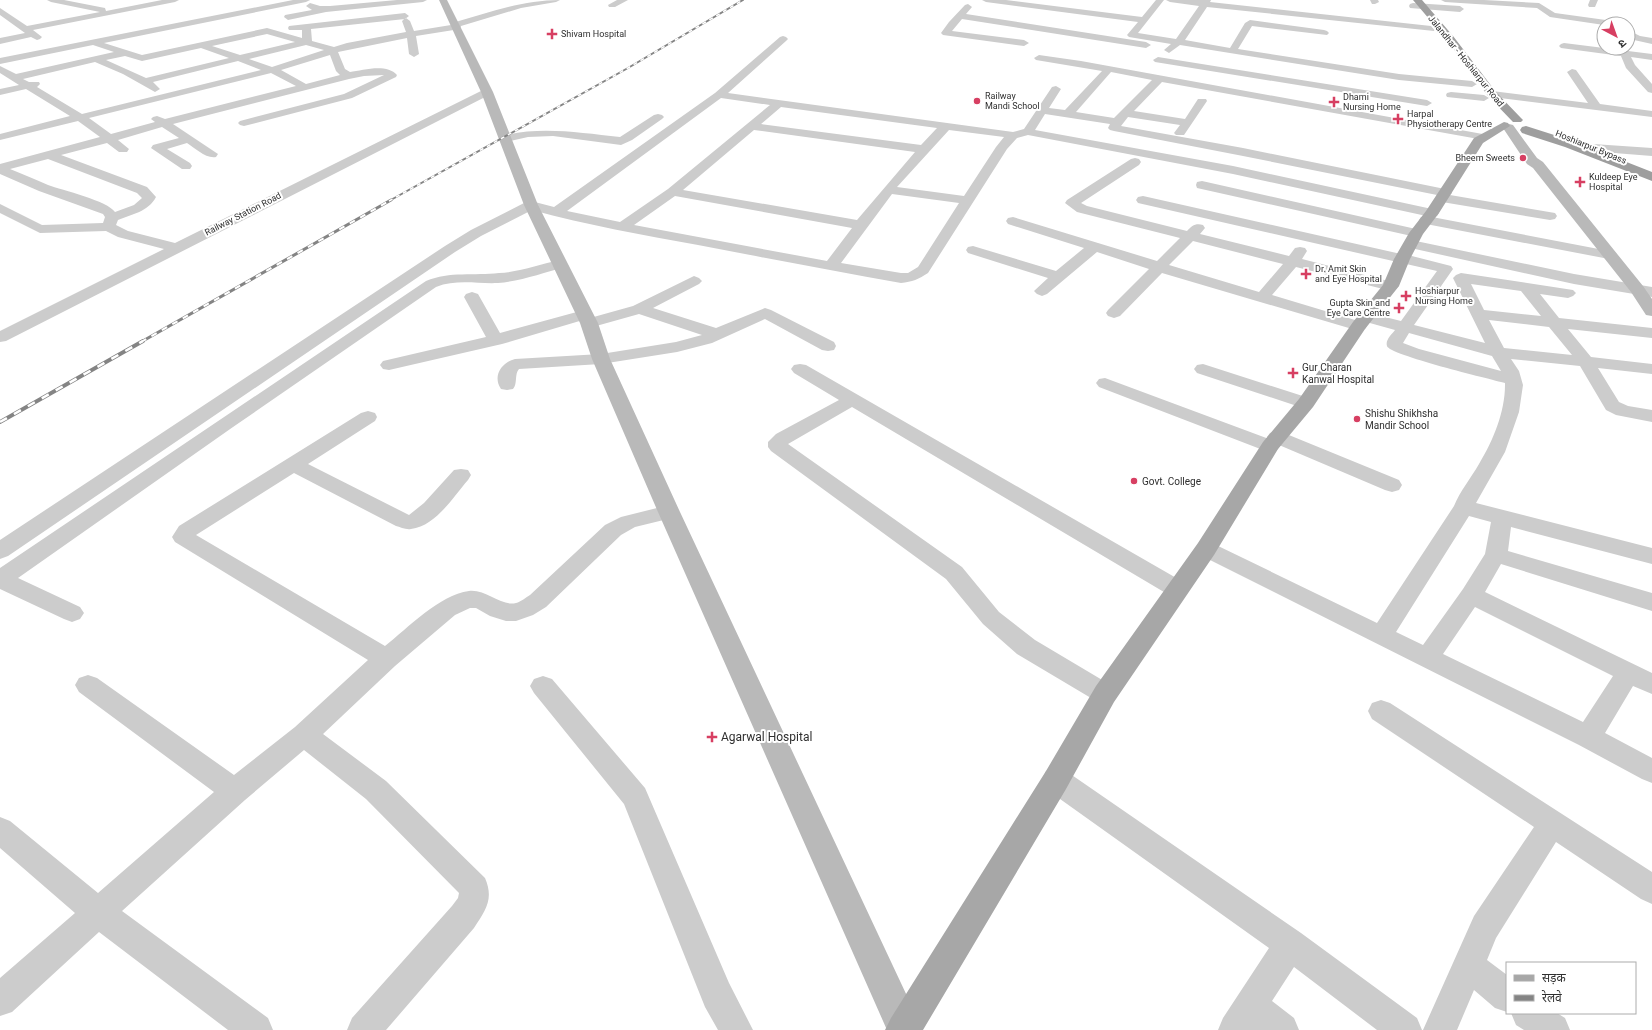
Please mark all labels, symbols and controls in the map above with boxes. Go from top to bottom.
street label: Jalandhar - Hoshiarpur Road [1426,14,1506,108]
north arrow [1596,16,1636,56]
marker: Shivam Hospital [546,28,558,40]
place label: Shivam Hospital [561,29,626,39]
text: उ [1615,36,1629,51]
place label: Railway Mandi School [985,91,1040,111]
place label: Dhami Nursing Home [1343,92,1401,112]
marker: Railway Mandi School [972,96,982,106]
marker: Dhami Nursing Home [1328,96,1340,108]
place label: Harpal Physiotherapy Centre [1407,109,1492,129]
marker: Harpal Physiotherapy Centre [1392,113,1404,125]
street label: Hoshiarpur Bypass [1554,128,1628,166]
place label: Bheem Sweets [1456,153,1515,163]
marker: Bheem Sweets [1518,153,1528,163]
place label: Kuldeep Eye Hospital [1589,172,1638,192]
marker: Kuldeep Eye Hospital [1574,176,1586,188]
street label: Railway Station Road [203,190,283,238]
place label: Dr. Amit Skin and Eye Hospital [1315,264,1382,284]
marker: Dr. Amit Skin and Eye Hospital [1300,268,1312,280]
place label: Hoshiarpur Nursing Home [1415,286,1473,306]
marker: Hoshiarpur Nursing Home [1400,290,1412,302]
place label: Gupta Skin and Eye Care Centre [1327,298,1390,318]
marker: Gupta Skin and Eye Care Centre [1393,302,1405,314]
place label: Gur Charan Kanwal Hospital [1302,362,1374,385]
marker: Gur Charan Kanwal Hospital [1287,367,1299,379]
place label: Shishu Shikhsha Mandir School [1365,408,1438,431]
marker: Shishu Shikhsha Mandir School [1352,414,1362,424]
marker: Govt. College [1129,476,1139,486]
place label: Govt. College [1142,476,1201,487]
place label: Agarwal Hospital [721,730,812,744]
marker: Agarwal Hospital [706,731,718,743]
legend [1506,962,1636,1014]
text: सड़क [1542,971,1567,985]
text: रेलवे [1542,990,1562,1005]

